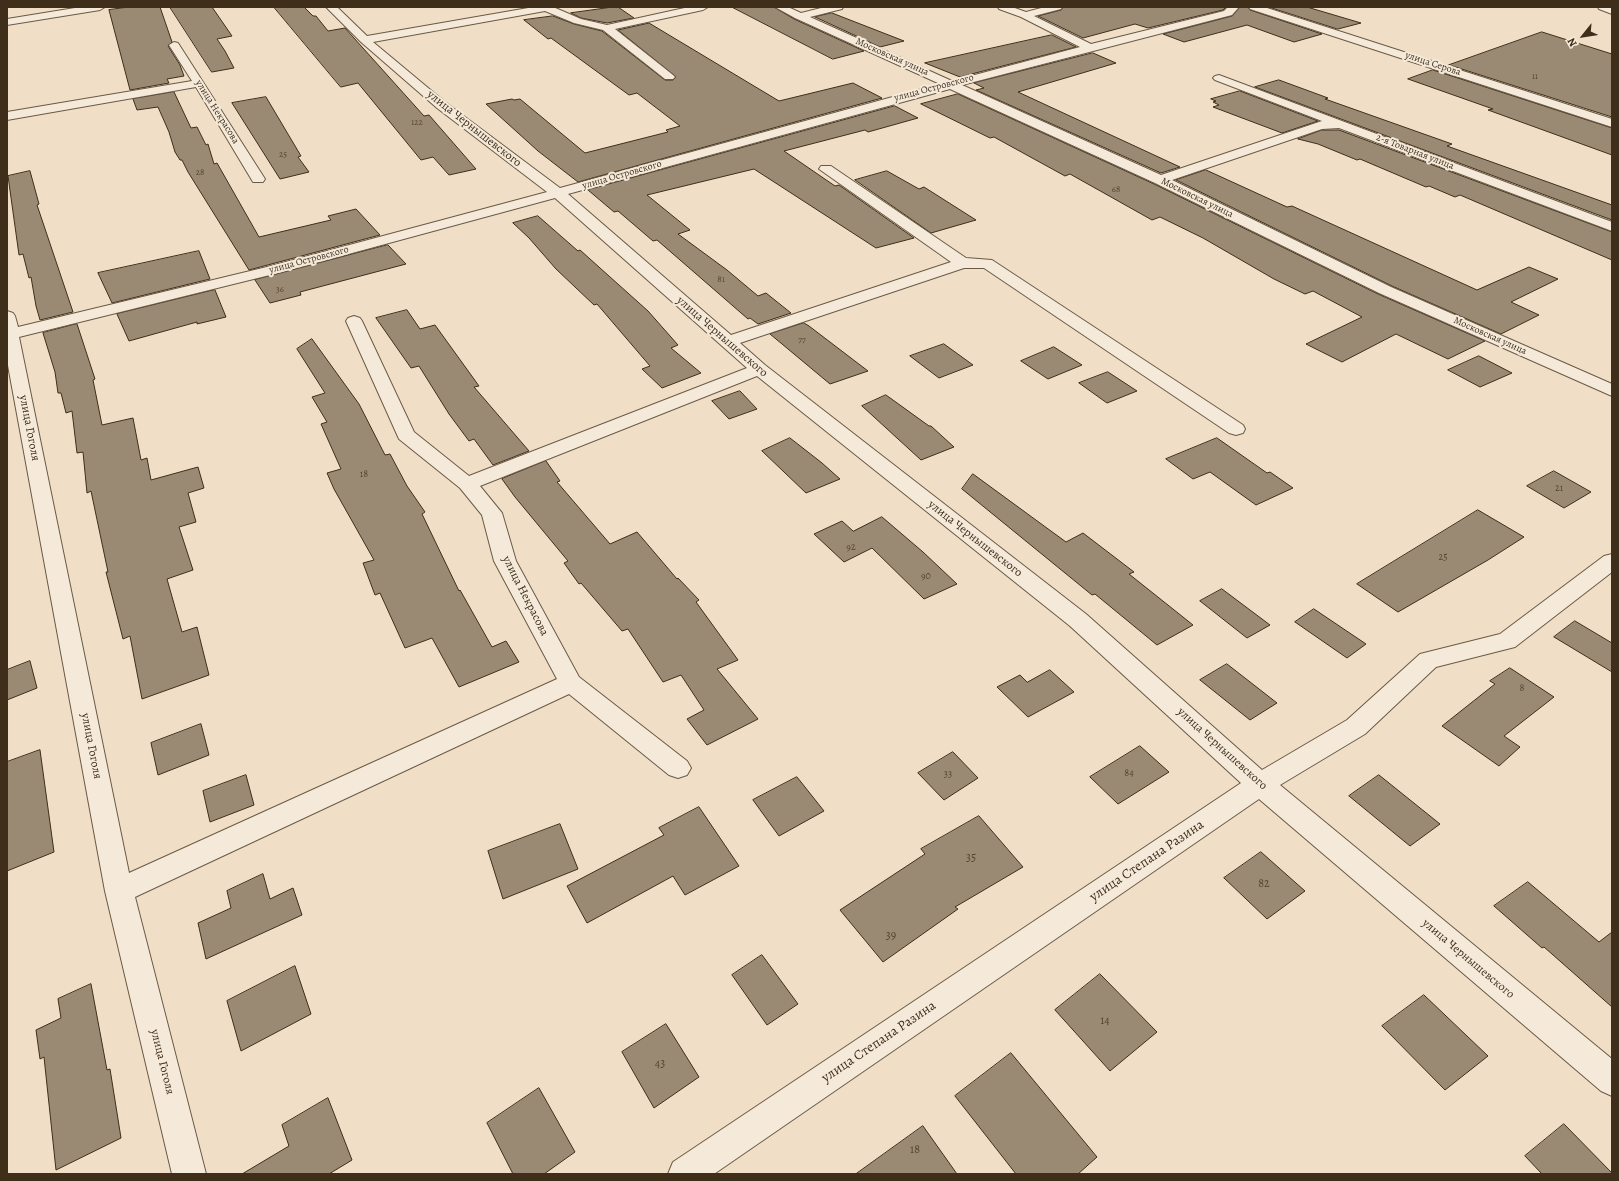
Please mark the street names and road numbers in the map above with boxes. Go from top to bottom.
street label: Московская улица [854,36,930,78]
street label: улица Серова [1404,49,1462,79]
street label: улица Островского [893,72,975,104]
street label: улица Некрасова [193,78,241,146]
street label: улица Чернышевского [424,88,524,170]
street label: 2-я Товарная улица [1374,132,1456,172]
street label: улица Островского [581,158,663,192]
street label: Московская улица [1159,175,1235,221]
street label: улица Островского [268,244,350,276]
street label: улица Чернышевского [673,294,771,380]
street label: Московская улица [1452,315,1528,357]
street label: улица Гоголя [16,394,42,462]
street label: улица Чернышевского [925,498,1025,580]
street label: улица Некрасова [499,554,551,638]
street label: улица Чернышевского [1174,705,1270,793]
street label: улица Гоголя [78,712,104,780]
street label: улица Степана Разина [1087,816,1207,906]
street label: улица Чернышевского [1419,916,1517,1002]
street label: улица Степана Разина [819,997,939,1087]
street label: улица Гоголя [147,1028,177,1096]

